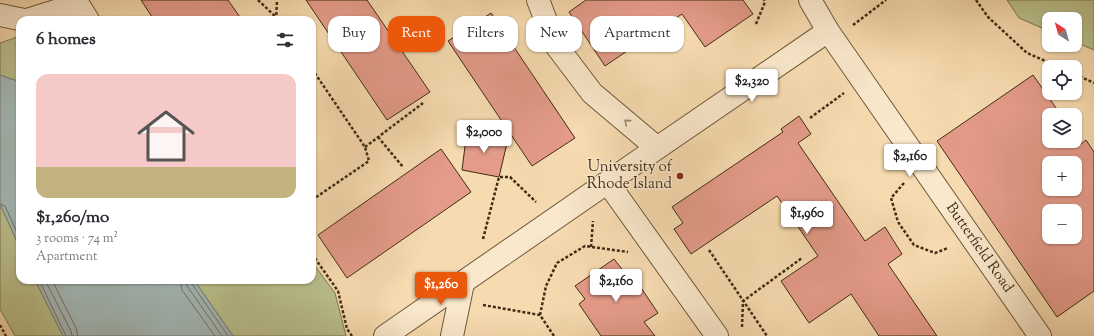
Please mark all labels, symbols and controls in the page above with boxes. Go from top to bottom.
north arrow [1042,12,1082,52]
map controls [1042,12,1082,244]
chip: Buy [328,16,380,52]
chip: Rent [388,16,445,52]
chip: Filters [453,16,518,52]
chip: New [526,16,582,52]
chip: Apartment [590,16,684,52]
text: 6 homes [36,28,96,52]
icon: filters [274,29,296,51]
button: locate [1042,60,1082,100]
pin: $2,320 [719,69,785,103]
text: $2,320 [735,73,769,91]
icon: home [130,100,202,172]
button: layers [1042,108,1082,148]
pin: $2,000 [451,120,517,154]
one-way arrow [624,120,631,127]
text: $2,000 [466,124,502,142]
pin: $2,160 [877,144,943,178]
text: $2,160 [893,148,927,166]
button: + [1042,156,1082,196]
place label: University of Rhode Island [587,157,673,195]
marker: University of Rhode Island [675,171,685,181]
street label: Butterfield Road [940,199,1018,298]
pin: $1,960 [774,201,840,235]
button: − [1042,204,1082,244]
text: $1,960 [790,205,824,223]
text: $1,260/mo [36,206,109,230]
text: 3 rooms · 74 m² [36,230,118,248]
text: Apartment [36,248,97,266]
pin: $2,160 [583,269,649,303]
pin: $1,260 [408,272,474,306]
text: $2,160 [599,273,633,291]
text: $1,260 [424,276,458,294]

